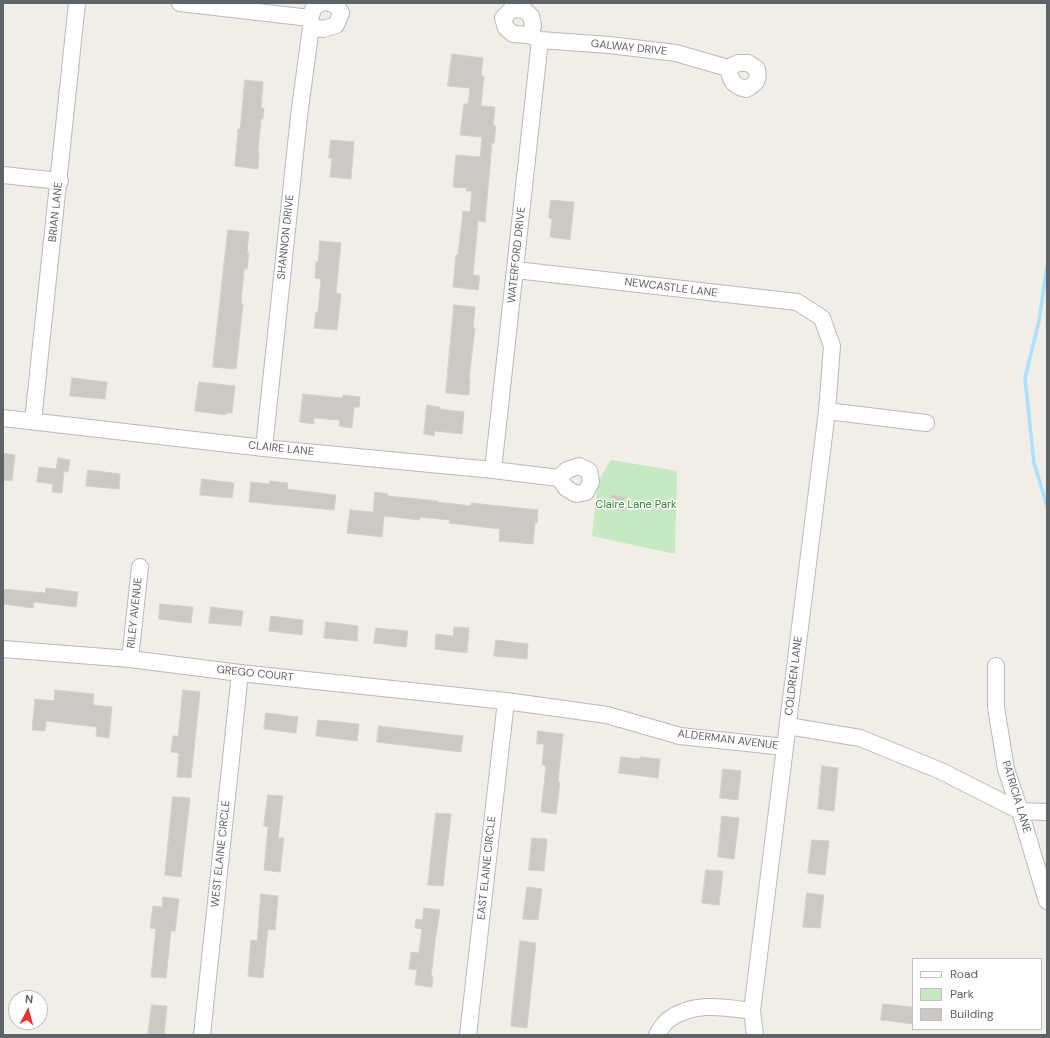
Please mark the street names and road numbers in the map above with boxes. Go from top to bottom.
street label: GALWAY DRIVE [590,37,668,59]
street label: BRIAN LANE [46,181,66,243]
street label: SHANNON DRIVE [275,194,297,280]
street label: WATERFORD DRIVE [505,206,529,304]
street label: NEWCASTLE LANE [624,276,718,300]
street label: CLAIRE LANE [247,439,315,459]
street label: RILEY AVENUE [125,577,145,649]
street label: COLDREN LANE [783,636,805,716]
street label: GREGO COURT [216,663,294,685]
street label: ALDERMAN AVENUE [677,727,779,753]
street label: PATRICIA LANE [999,759,1033,835]
street label: WEST ELAINE CIRCLE [209,800,233,908]
street label: EAST ELAINE CIRCLE [475,815,499,921]

